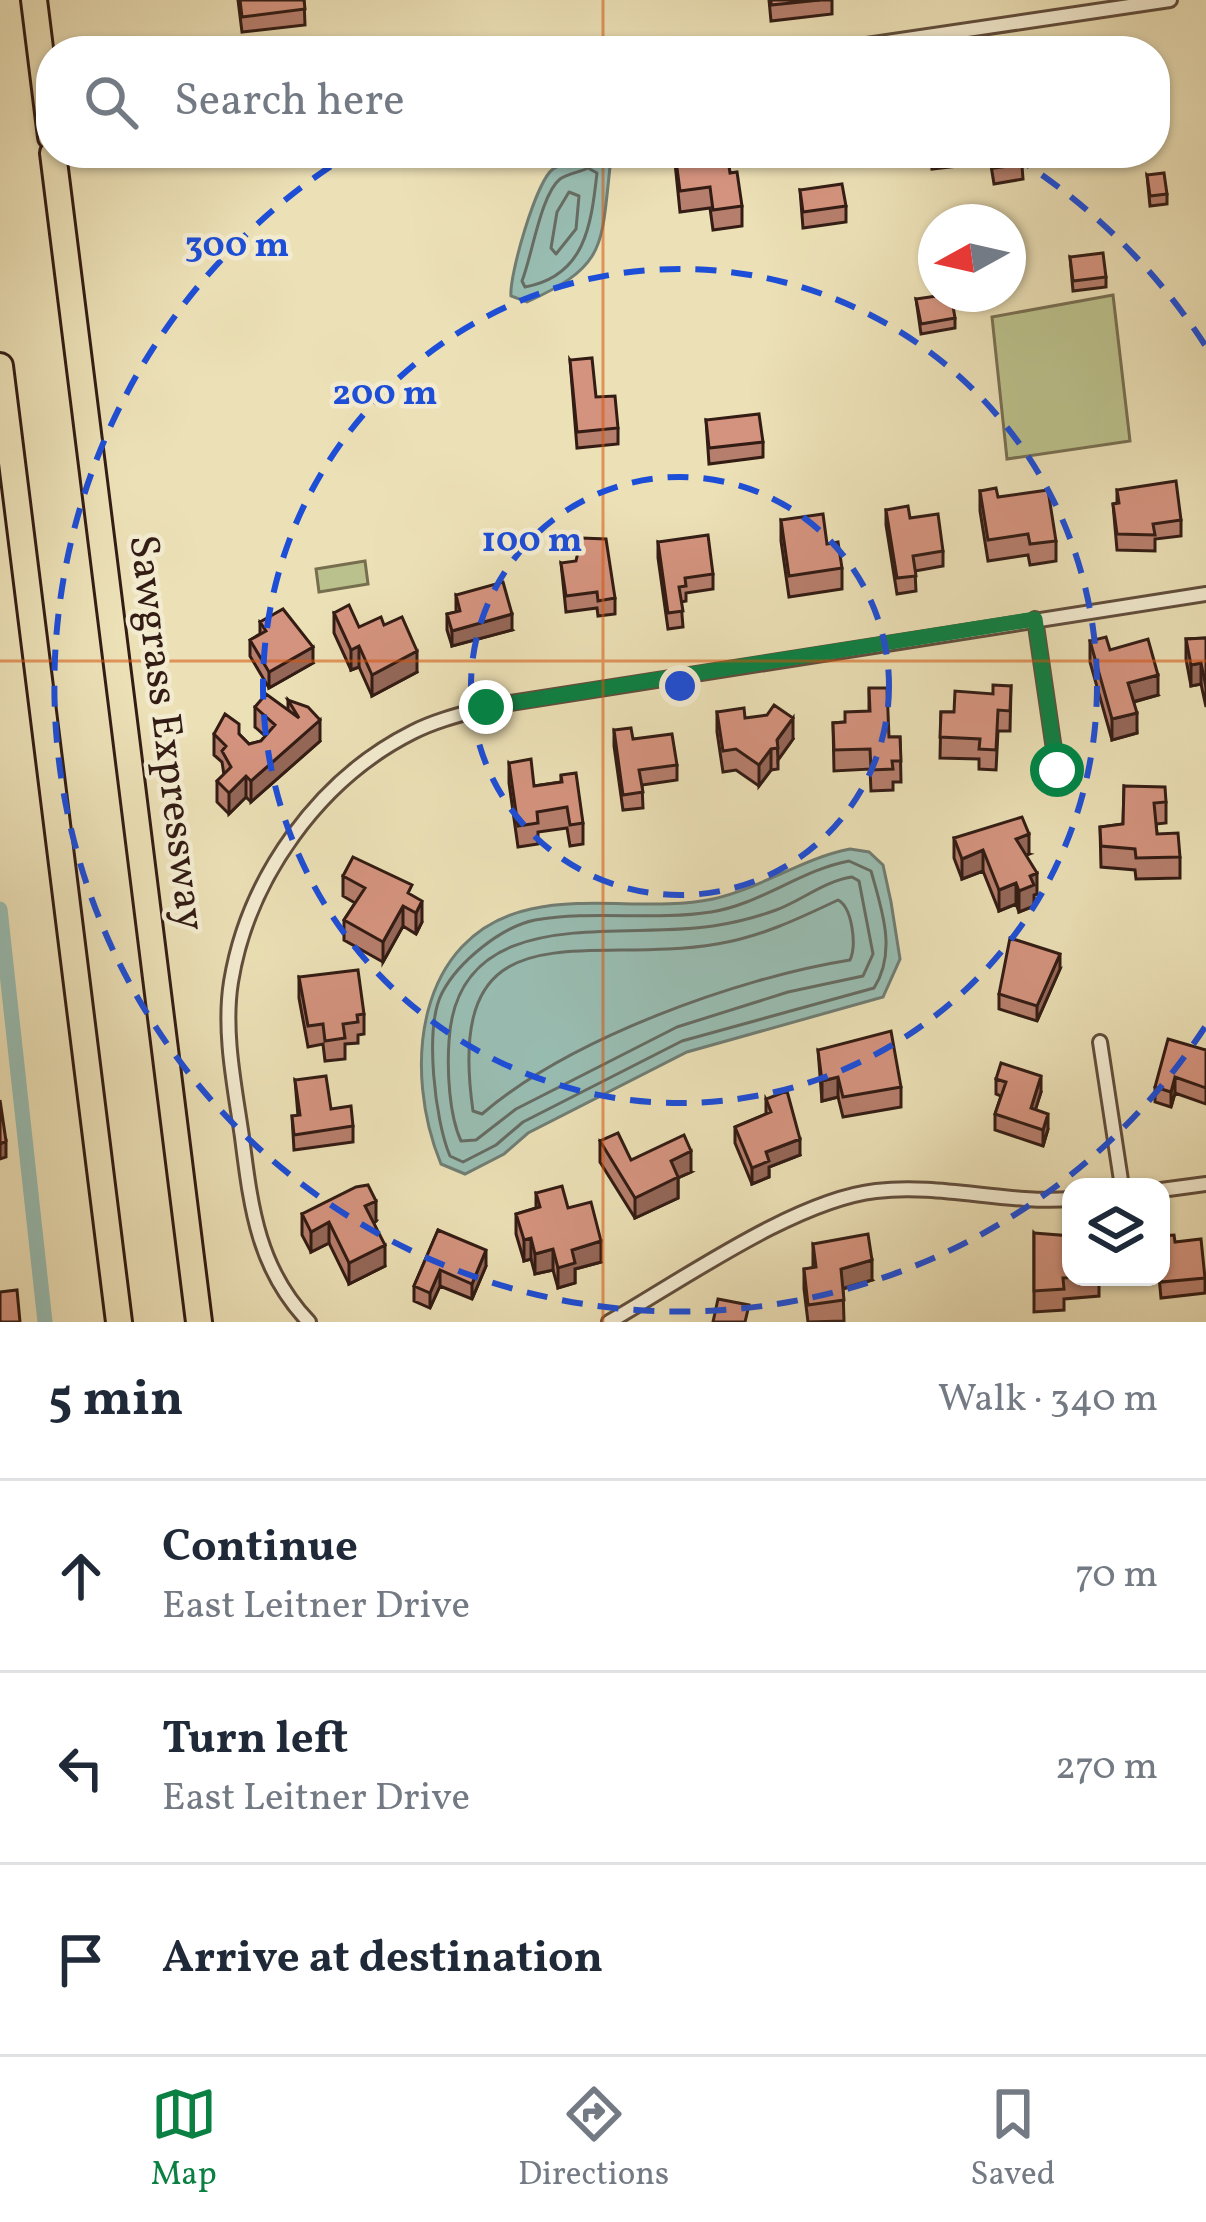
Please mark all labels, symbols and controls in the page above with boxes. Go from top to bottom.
search box [36,36,1170,168]
icon: search [78,69,144,135]
text: Search here [174,71,405,134]
north arrow [918,204,1026,312]
text: 300 m [185,222,289,272]
text: 200 m [332,370,438,420]
text: 100 m [481,517,583,567]
street label: Sawgrass Expressway [111,532,219,935]
centre of rings [659,665,701,707]
route end [459,680,513,734]
route start [1030,743,1084,797]
map controls [1062,1178,1170,1286]
button: layers [1062,1178,1170,1286]
text: 5 min [48,1365,184,1436]
text: Walk · 340 m [938,1373,1158,1427]
text: Continue [162,1517,358,1580]
icon: ahead [48,1543,114,1609]
text: 70 m [1075,1549,1158,1603]
text: East Leitner Drive [162,1580,470,1634]
text: Turn left [162,1709,348,1772]
icon: left [48,1735,114,1801]
text: 270 m [1055,1741,1158,1795]
text: East Leitner Drive [162,1772,470,1826]
icon: arrive [48,1927,114,1993]
text: Arrive at destination [162,1928,603,1991]
tab: Map [151,2081,217,2199]
tab: Directions [518,2081,669,2199]
tab: Saved [970,2081,1055,2199]

